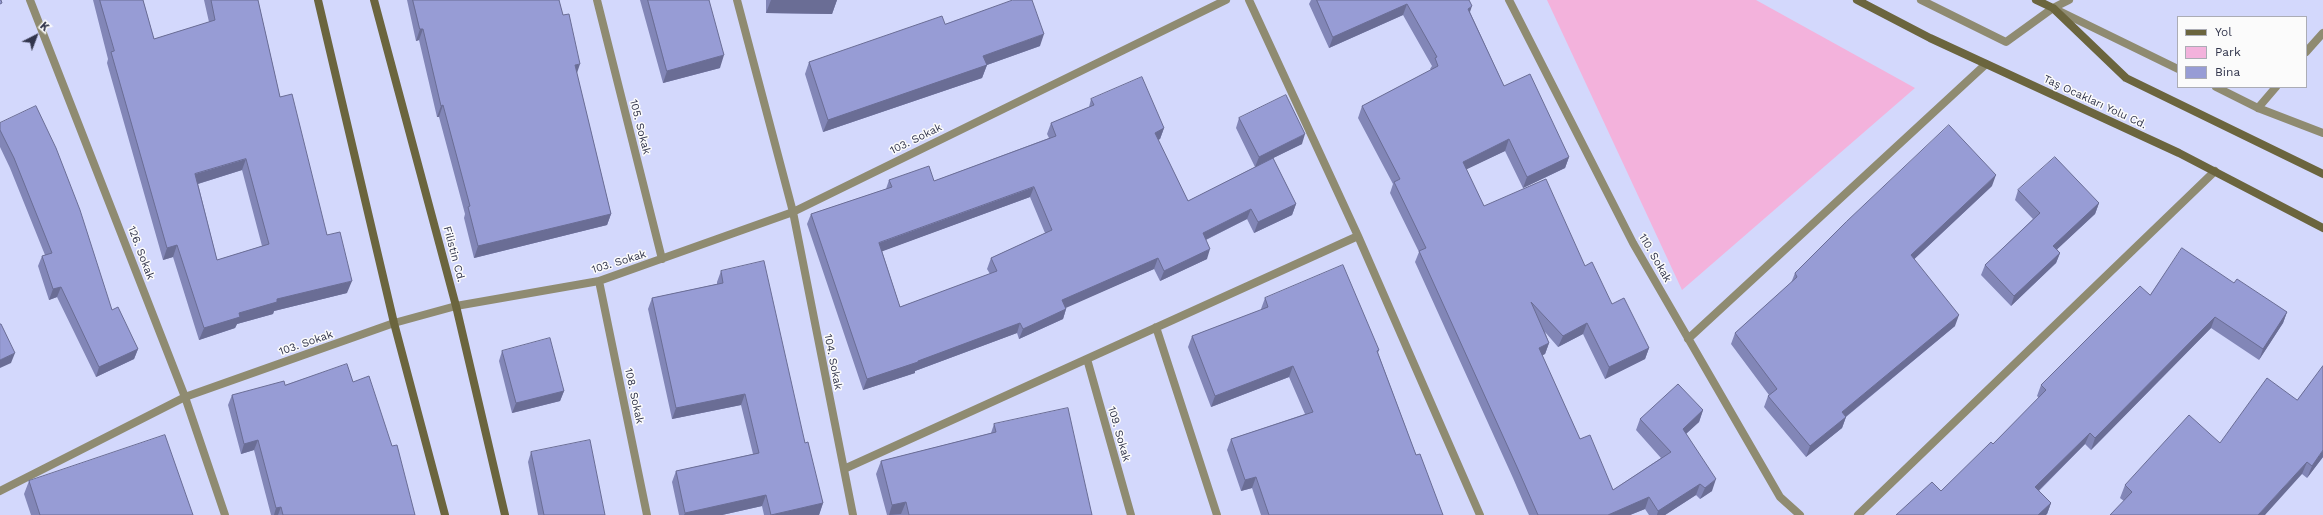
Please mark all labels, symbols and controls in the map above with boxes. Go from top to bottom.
north arrow [16,16,56,56]
legend [2177,16,2307,88]
text: K [37,19,52,34]
text: Yol [2215,25,2232,39]
text: Park [2215,45,2241,59]
text: Bina [2215,65,2240,79]
street label: Taş Ocakları Yolu Cd. [2041,72,2149,132]
street label: 105. Sokak [627,98,653,156]
street label: 103. Sokak [888,121,944,157]
street label: 126. Sokak [125,224,157,282]
street label: Filistin Cd. [440,225,468,283]
street label: 110. Sokak [1636,231,1674,285]
street label: 103. Sokak [590,247,648,277]
street label: 103. Sokak [277,328,335,358]
street label: 104. Sokak [821,333,845,391]
street label: 108. Sokak [622,367,646,425]
street label: 109. Sokak [1105,405,1133,463]

